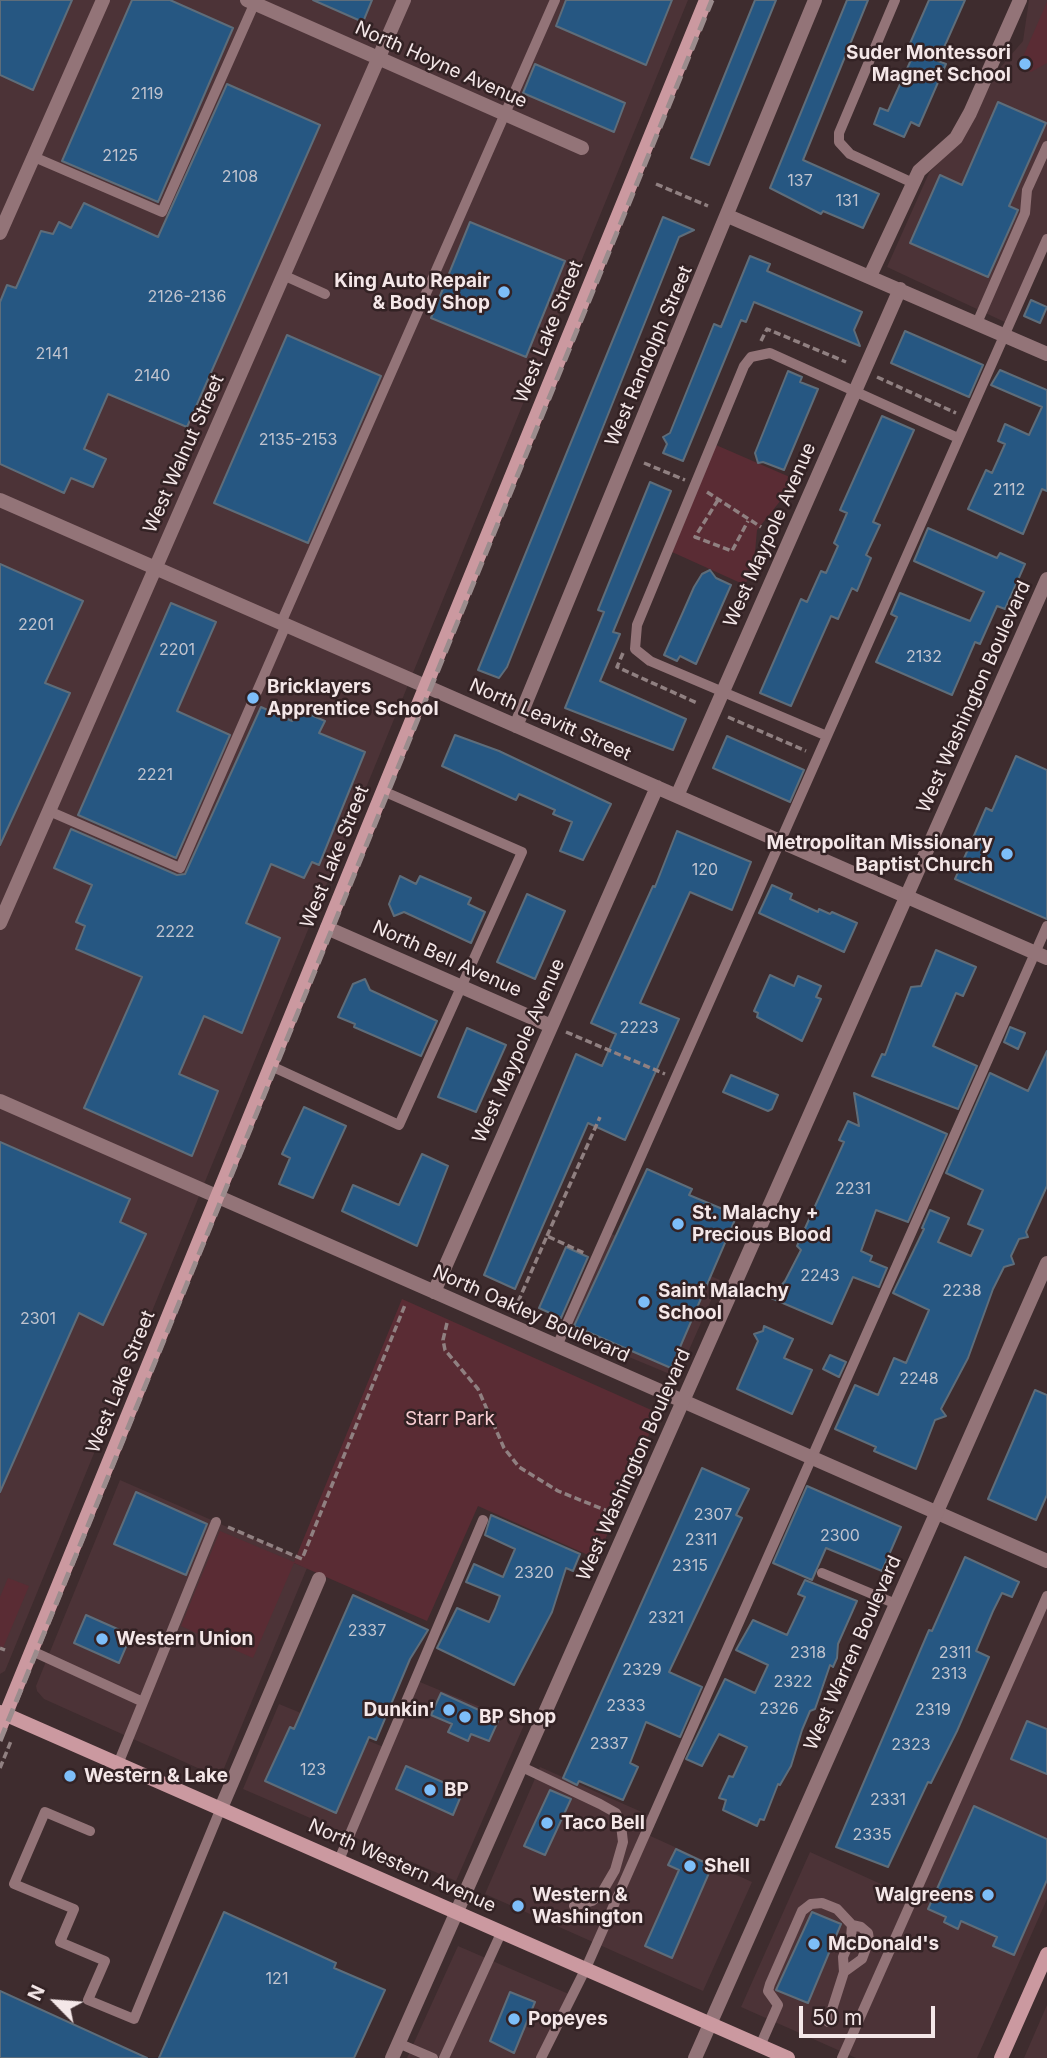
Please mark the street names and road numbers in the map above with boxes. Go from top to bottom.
street label: North Hoyne Avenue [351,17,531,113]
street label: West Lake Street [510,257,588,407]
street label: West Randolph Street [601,262,697,450]
street label: West Walnut Street [139,371,229,537]
street label: West Maypole Avenue [719,439,821,631]
street label: West Washington Boulevard [912,577,1036,817]
street label: North Leavitt Street [466,674,634,766]
street label: West Lake Street [296,782,374,932]
street label: North Bell Avenue [369,916,525,1002]
street label: West Maypole Avenue [468,955,570,1147]
street label: North Oakley Boulevard [429,1260,633,1368]
street label: West Lake Street [82,1307,160,1457]
street label: West Washington Boulevard [572,1345,696,1585]
street label: West Warren Boulevard [800,1552,906,1754]
street label: North Western Avenue [305,1814,499,1918]

